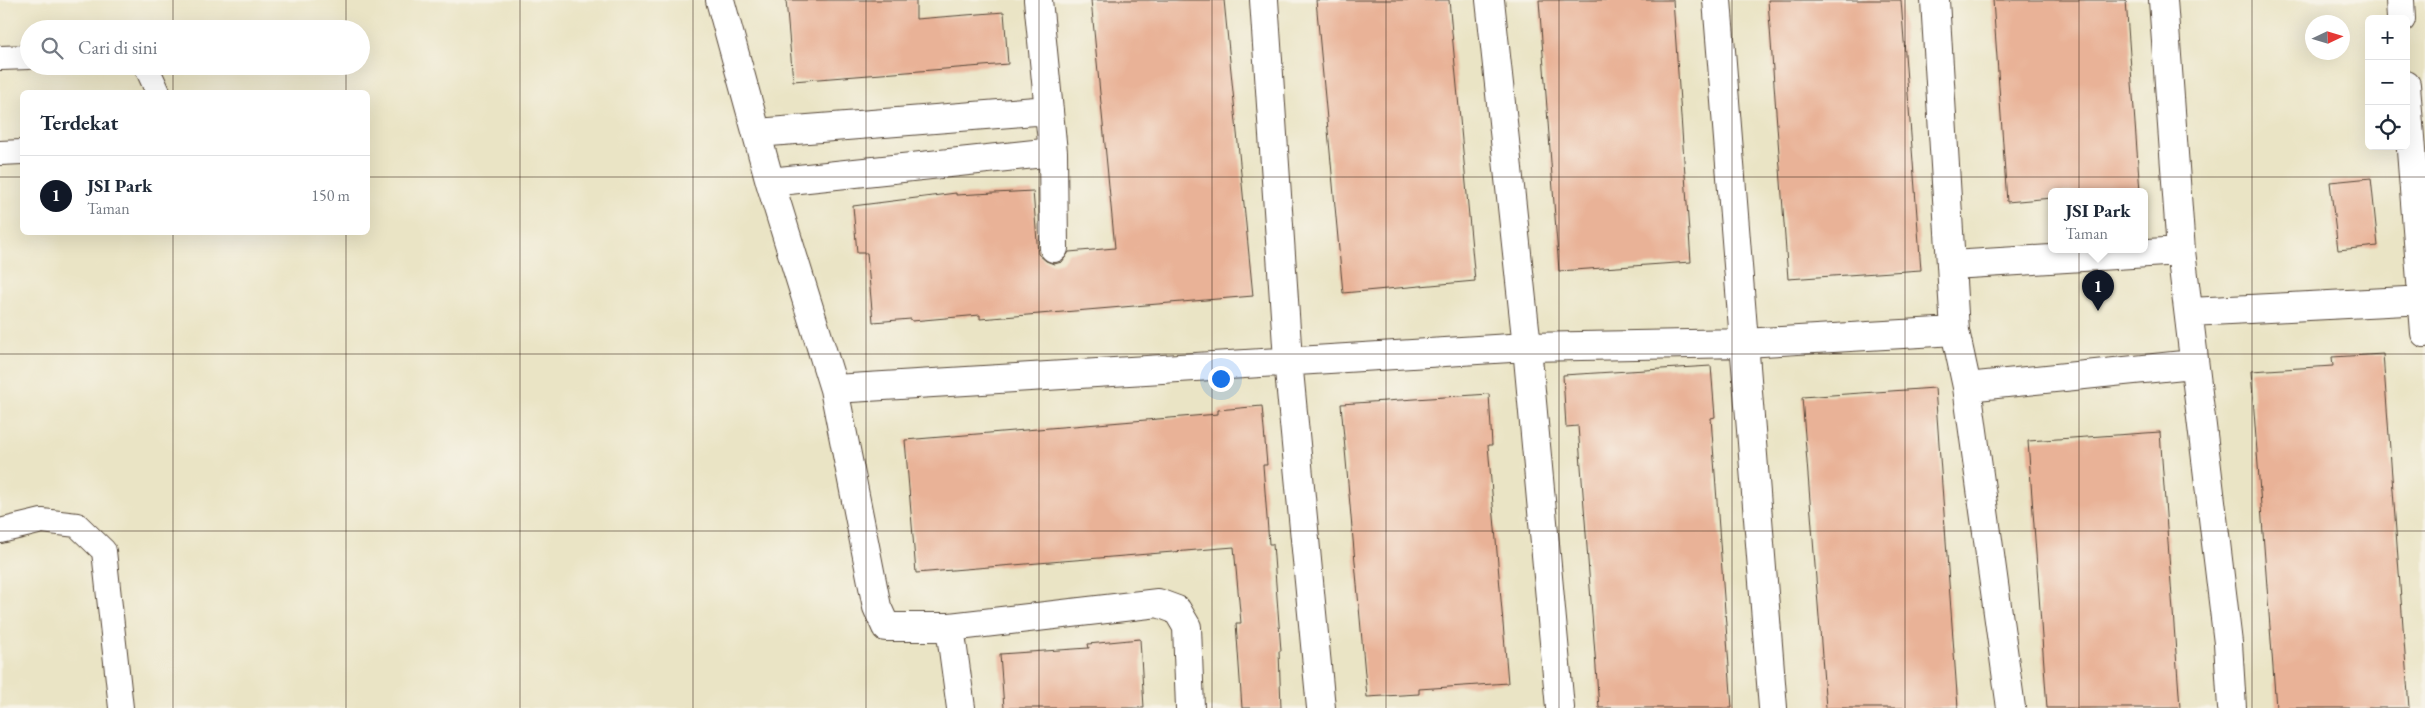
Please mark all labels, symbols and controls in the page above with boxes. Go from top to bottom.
north arrow [2305,15,2350,60]
map controls [2365,15,2410,150]
button: + [2365,15,2410,60]
search box [20,20,370,75]
icon: search [38,34,66,62]
text: Cari di sini [78,35,157,60]
button: − [2365,60,2410,105]
button: locate [2365,105,2410,150]
text: Terdekat [40,109,118,136]
text: JSI Park [87,173,152,198]
text: 1 [52,185,60,206]
text: 150 m [311,185,350,206]
popup [2048,188,2148,253]
text: Taman [87,198,130,219]
text: JSI Park [2065,198,2131,223]
text: Taman [2065,223,2108,244]
pin: 1 [2082,270,2114,311]
your location [1208,366,1234,392]

